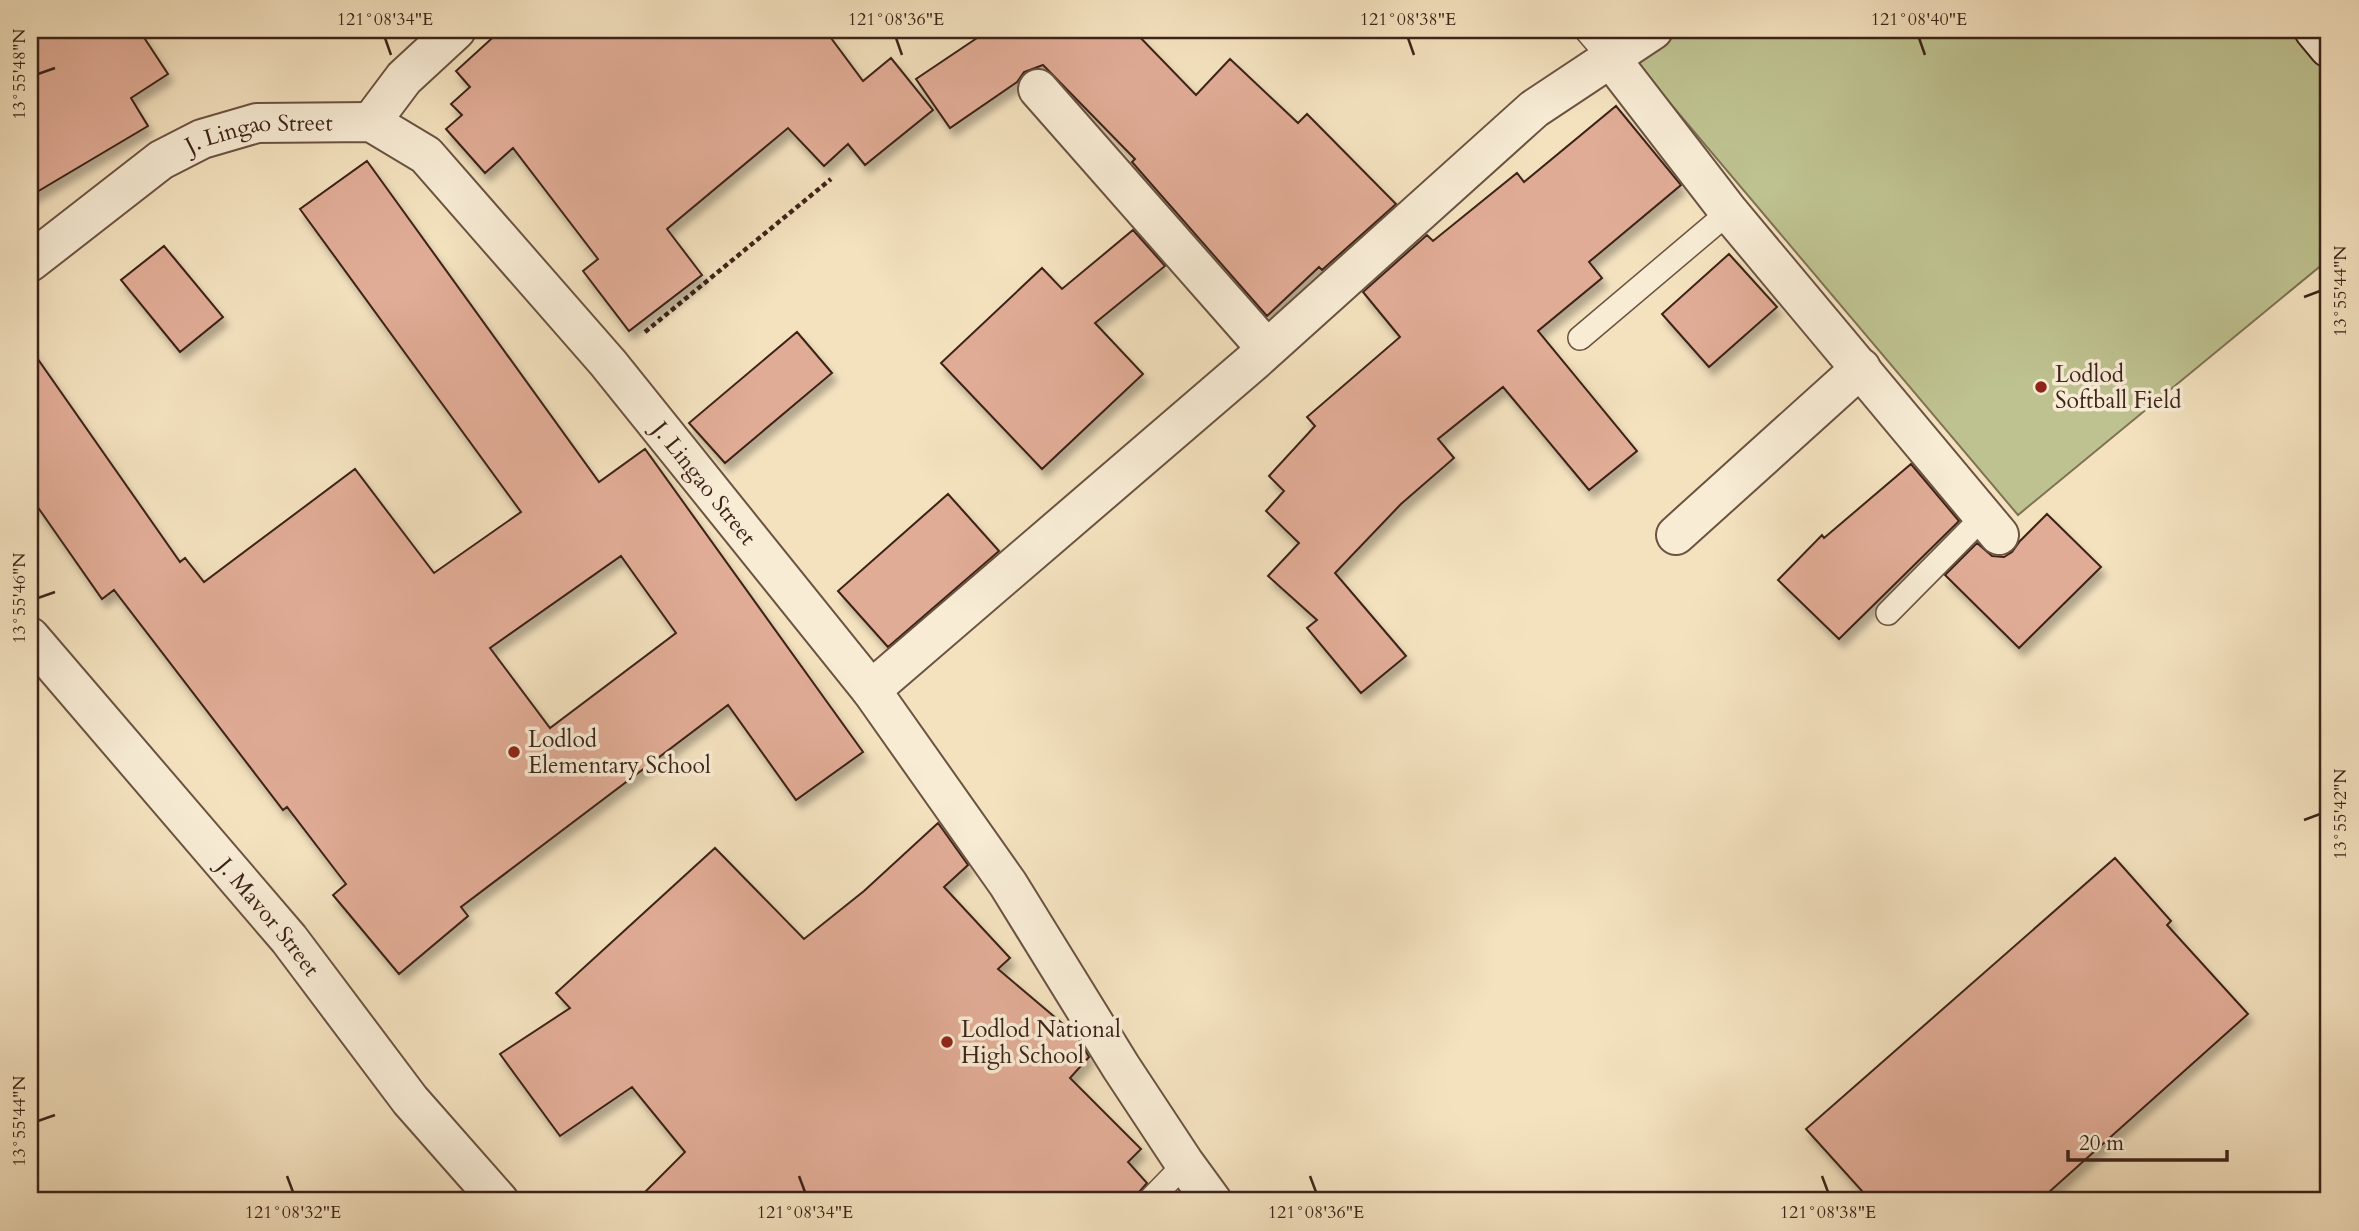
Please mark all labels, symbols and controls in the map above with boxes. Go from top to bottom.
text: 121°08'34"E [337,7,433,32]
text: 121°08'36"E [848,7,944,32]
text: 121°08'38"E [1360,7,1456,32]
text: 121°08'40"E [1871,7,1967,32]
text: 13°55'48"N [7,28,32,120]
street label: J. Lingao Street [177,107,333,162]
text: 13°55'44"N [2328,245,2353,337]
place label: Lodlod Softball Field [2055,359,2182,416]
marker: Lodlod Softball Field [2033,379,2049,395]
street label: J. Lingao Street [644,413,764,551]
text: 13°55'46"N [7,552,32,644]
place label: Lodlod Elementary School [528,724,711,781]
marker: Lodlod Elementary School [506,744,522,760]
text: 13°55'42"N [2328,768,2353,860]
street label: J. Mavor Street [208,849,327,983]
place label: Lodlod National High School [961,1014,1121,1071]
marker: Lodlod National High School [939,1034,955,1050]
text: 13°55'44"N [7,1075,32,1167]
scale bar [2068,1119,2228,1163]
text: 20 m [2079,1129,2124,1158]
text: 121°08'32"E [245,1200,341,1225]
text: 121°08'34"E [757,1200,853,1225]
text: 121°08'36"E [1268,1200,1364,1225]
text: 121°08'38"E [1780,1200,1876,1225]

